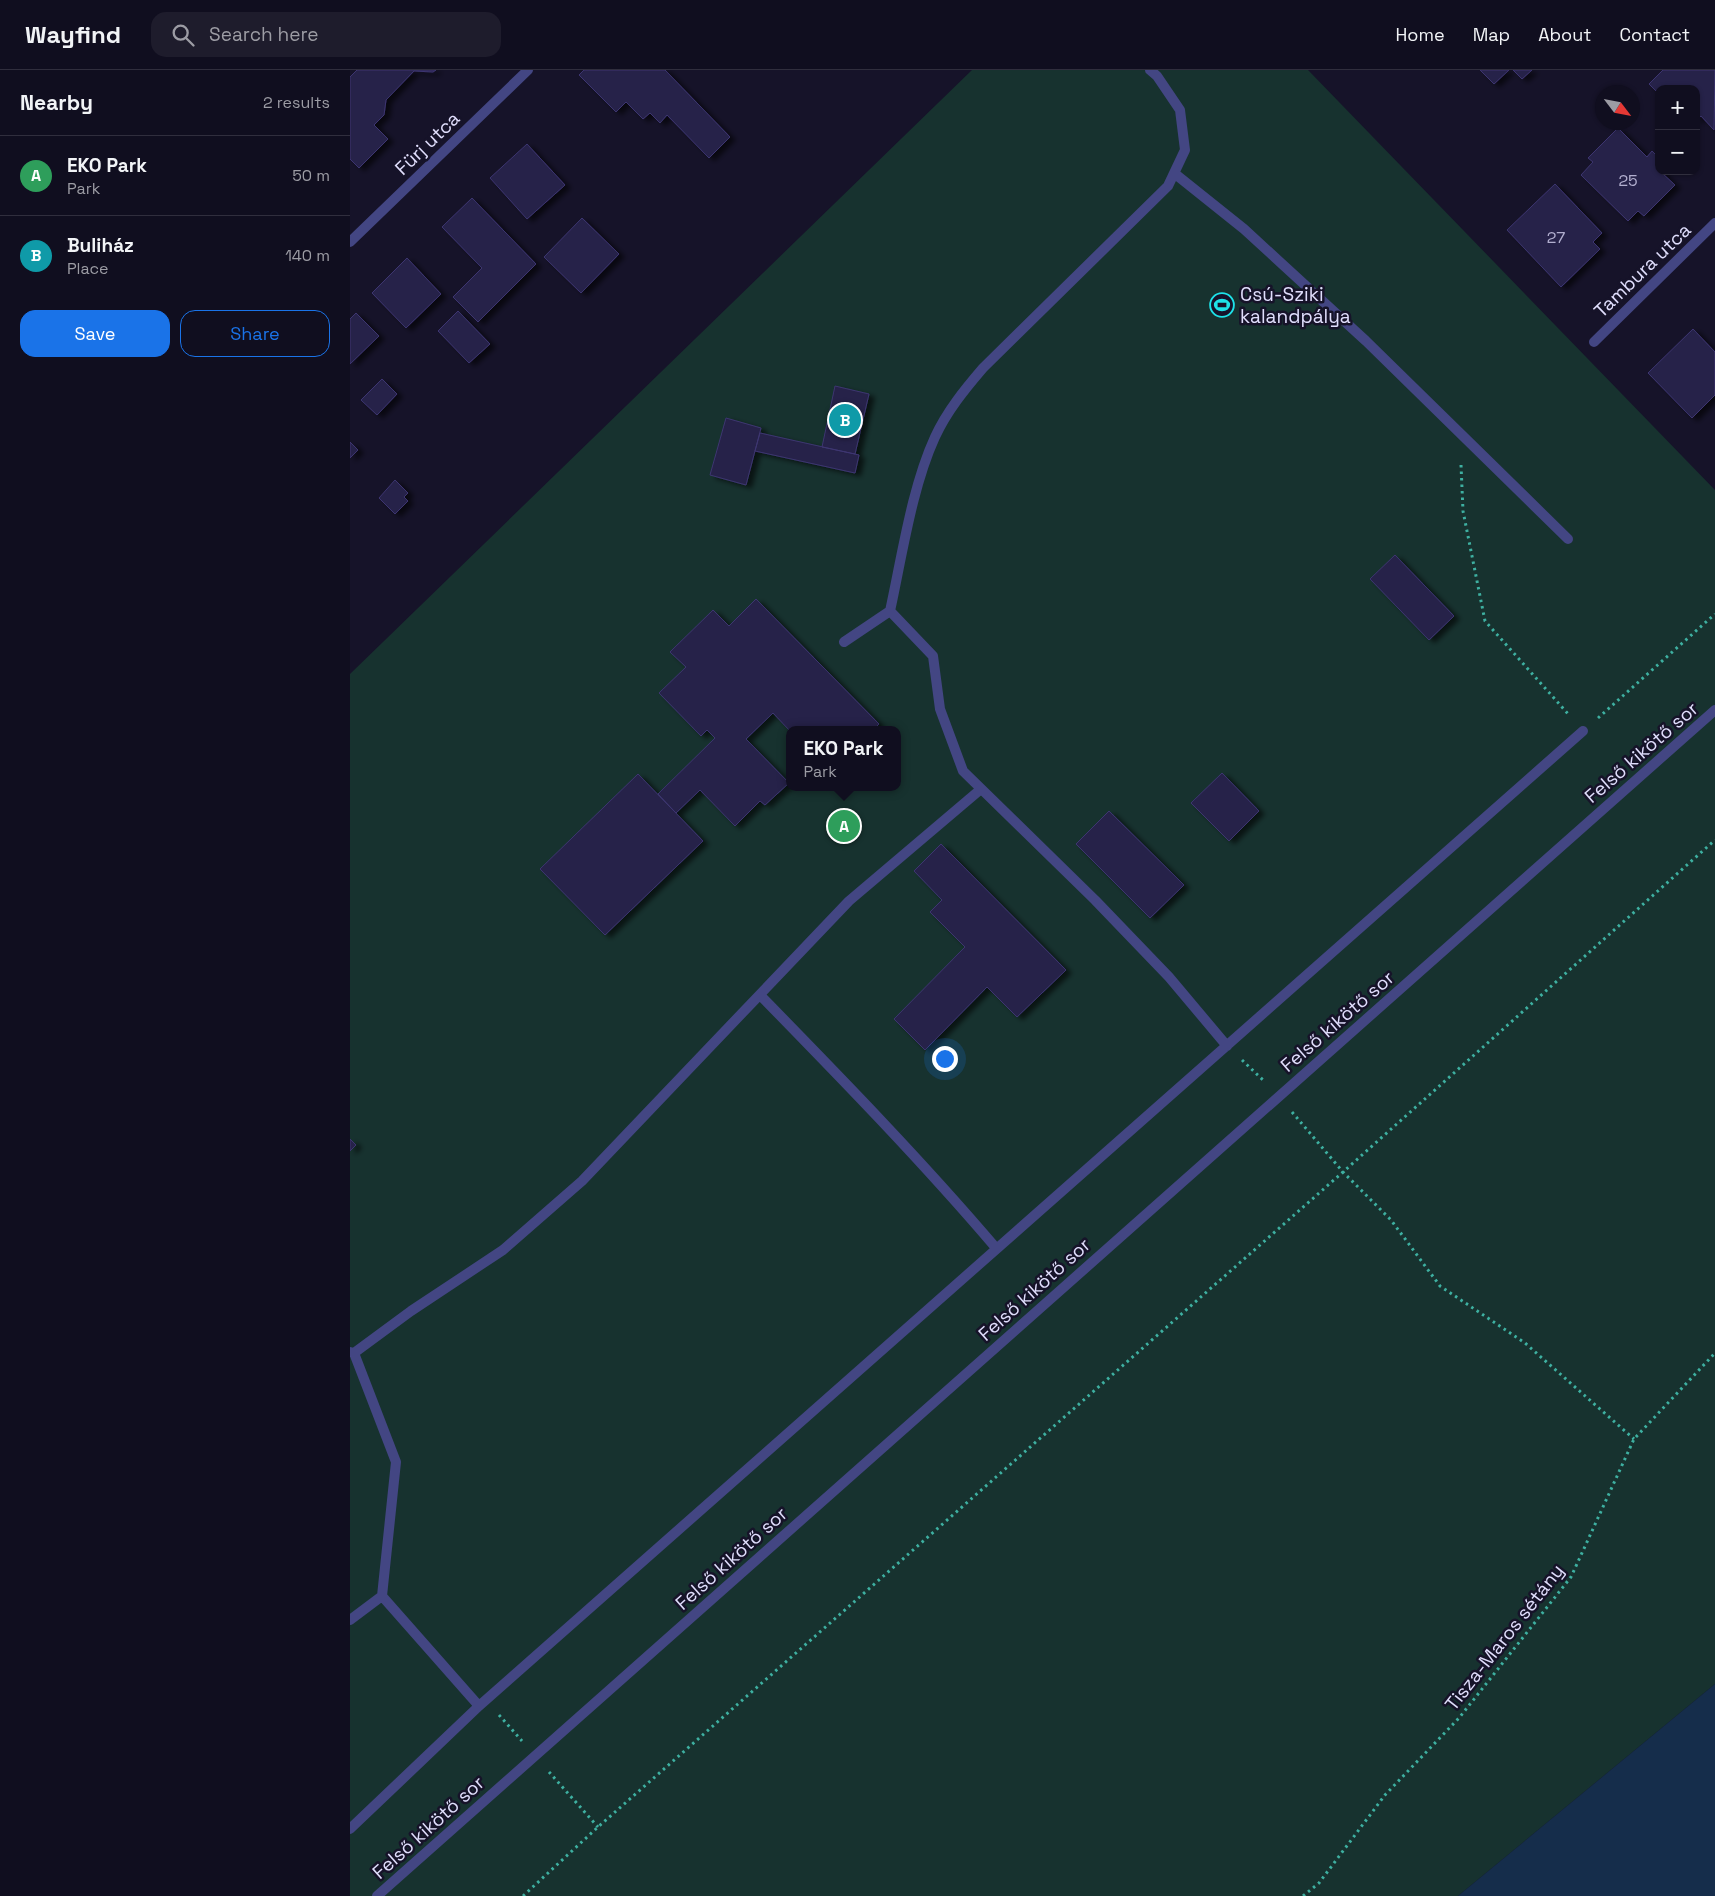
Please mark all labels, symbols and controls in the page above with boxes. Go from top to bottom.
search box [151,12,501,57]
text: Wayfind [25,19,121,50]
icon: search [169,21,197,49]
text: Search here [209,22,319,47]
text: Home [1396,23,1445,46]
text: Map [1473,23,1510,46]
text: About [1538,23,1592,46]
text: Contact [1620,23,1690,46]
north arrow [1595,85,1640,130]
map controls [1655,85,1700,175]
button: + [1655,85,1700,130]
text: Nearby [20,89,93,116]
text: 2 results [263,92,330,113]
street label: Fürj utca [390,106,465,180]
button: − [1655,130,1700,175]
text: EKO Park [67,153,147,178]
text: A [31,165,41,186]
text: 50 m [292,165,330,186]
house number: 25 [1618,170,1638,191]
text: Park [67,178,100,199]
street label: Tambura utca [1588,218,1696,323]
house number: 27 [1547,227,1565,248]
text: Buliház [67,233,134,258]
text: B [31,245,41,266]
text: 140 m [285,245,330,266]
text: Place [67,258,109,279]
place label: Csú-Sziki kalandpálya [1240,282,1351,329]
sports icon: Csú-Sziki kalandpálya [1209,292,1235,318]
button: Save [20,310,170,357]
button: Share [180,310,330,357]
pin: B [829,401,861,439]
street label: Felső kikötő sor [1579,696,1703,809]
popup [786,726,901,791]
text: EKO Park [803,736,884,761]
text: Park [803,761,837,782]
pin: A [828,807,860,845]
street label: Felső kikötő sor [1275,965,1399,1078]
your location [932,1046,958,1072]
street label: Felső kikötő sor [973,1232,1096,1346]
street label: Felső kikötő sor [670,1501,793,1615]
street label: Tisza-Maros sétány [1439,1559,1569,1716]
street label: Felső kikötő sor [367,1770,490,1884]

